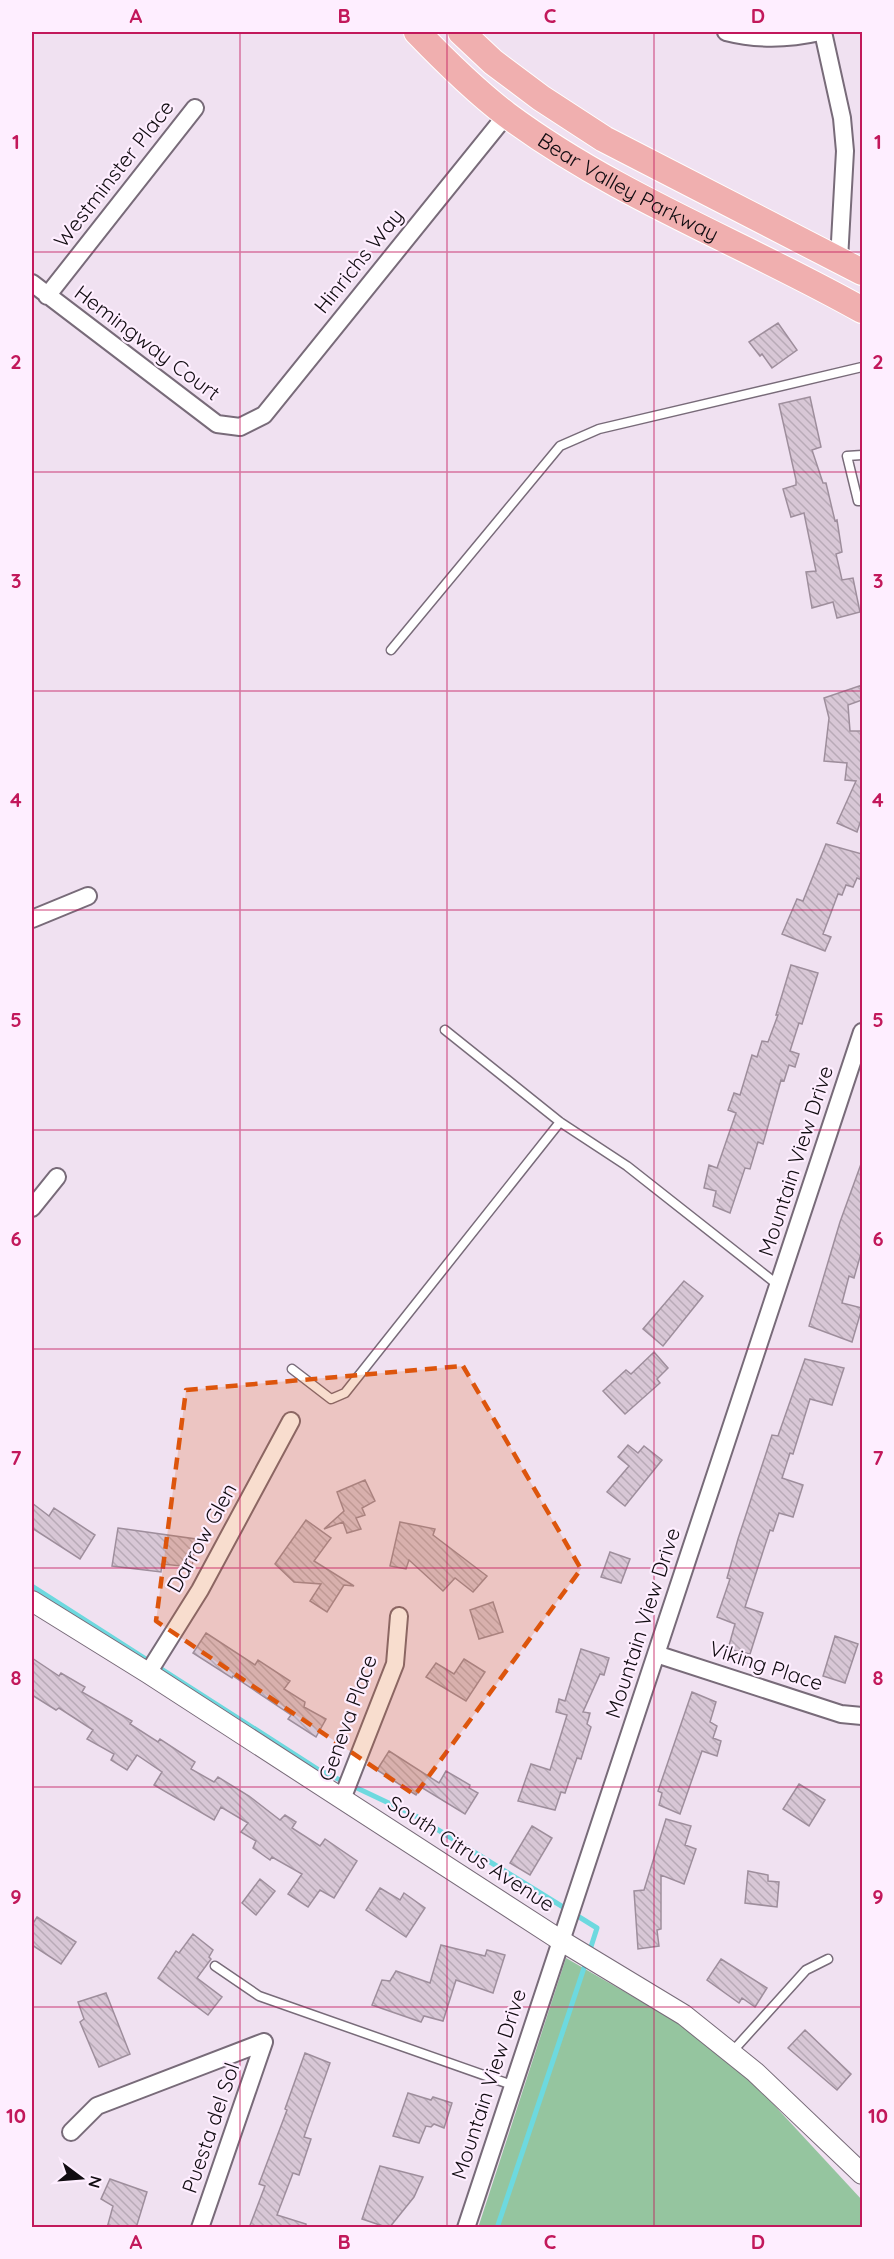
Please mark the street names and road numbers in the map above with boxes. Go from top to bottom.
street label: Westminster Place [48,94,179,252]
street label: Bear Valley Parkway [533,126,723,247]
street label: Hinrichs Way [308,203,408,318]
street label: Hemingway Court [70,279,226,405]
street label: Mountain View Drive [752,1062,838,1259]
street label: Darrow Glen [160,1478,242,1597]
street label: Mountain View Drive [599,1524,685,1721]
street label: Viking Place [706,1634,826,1696]
street label: Geneva Place [312,1651,382,1784]
street label: South Citrus Avenue [383,1789,560,1917]
street label: Mountain View Drive [445,1985,531,2182]
street label: Puesta del Sol [176,2059,245,2196]

